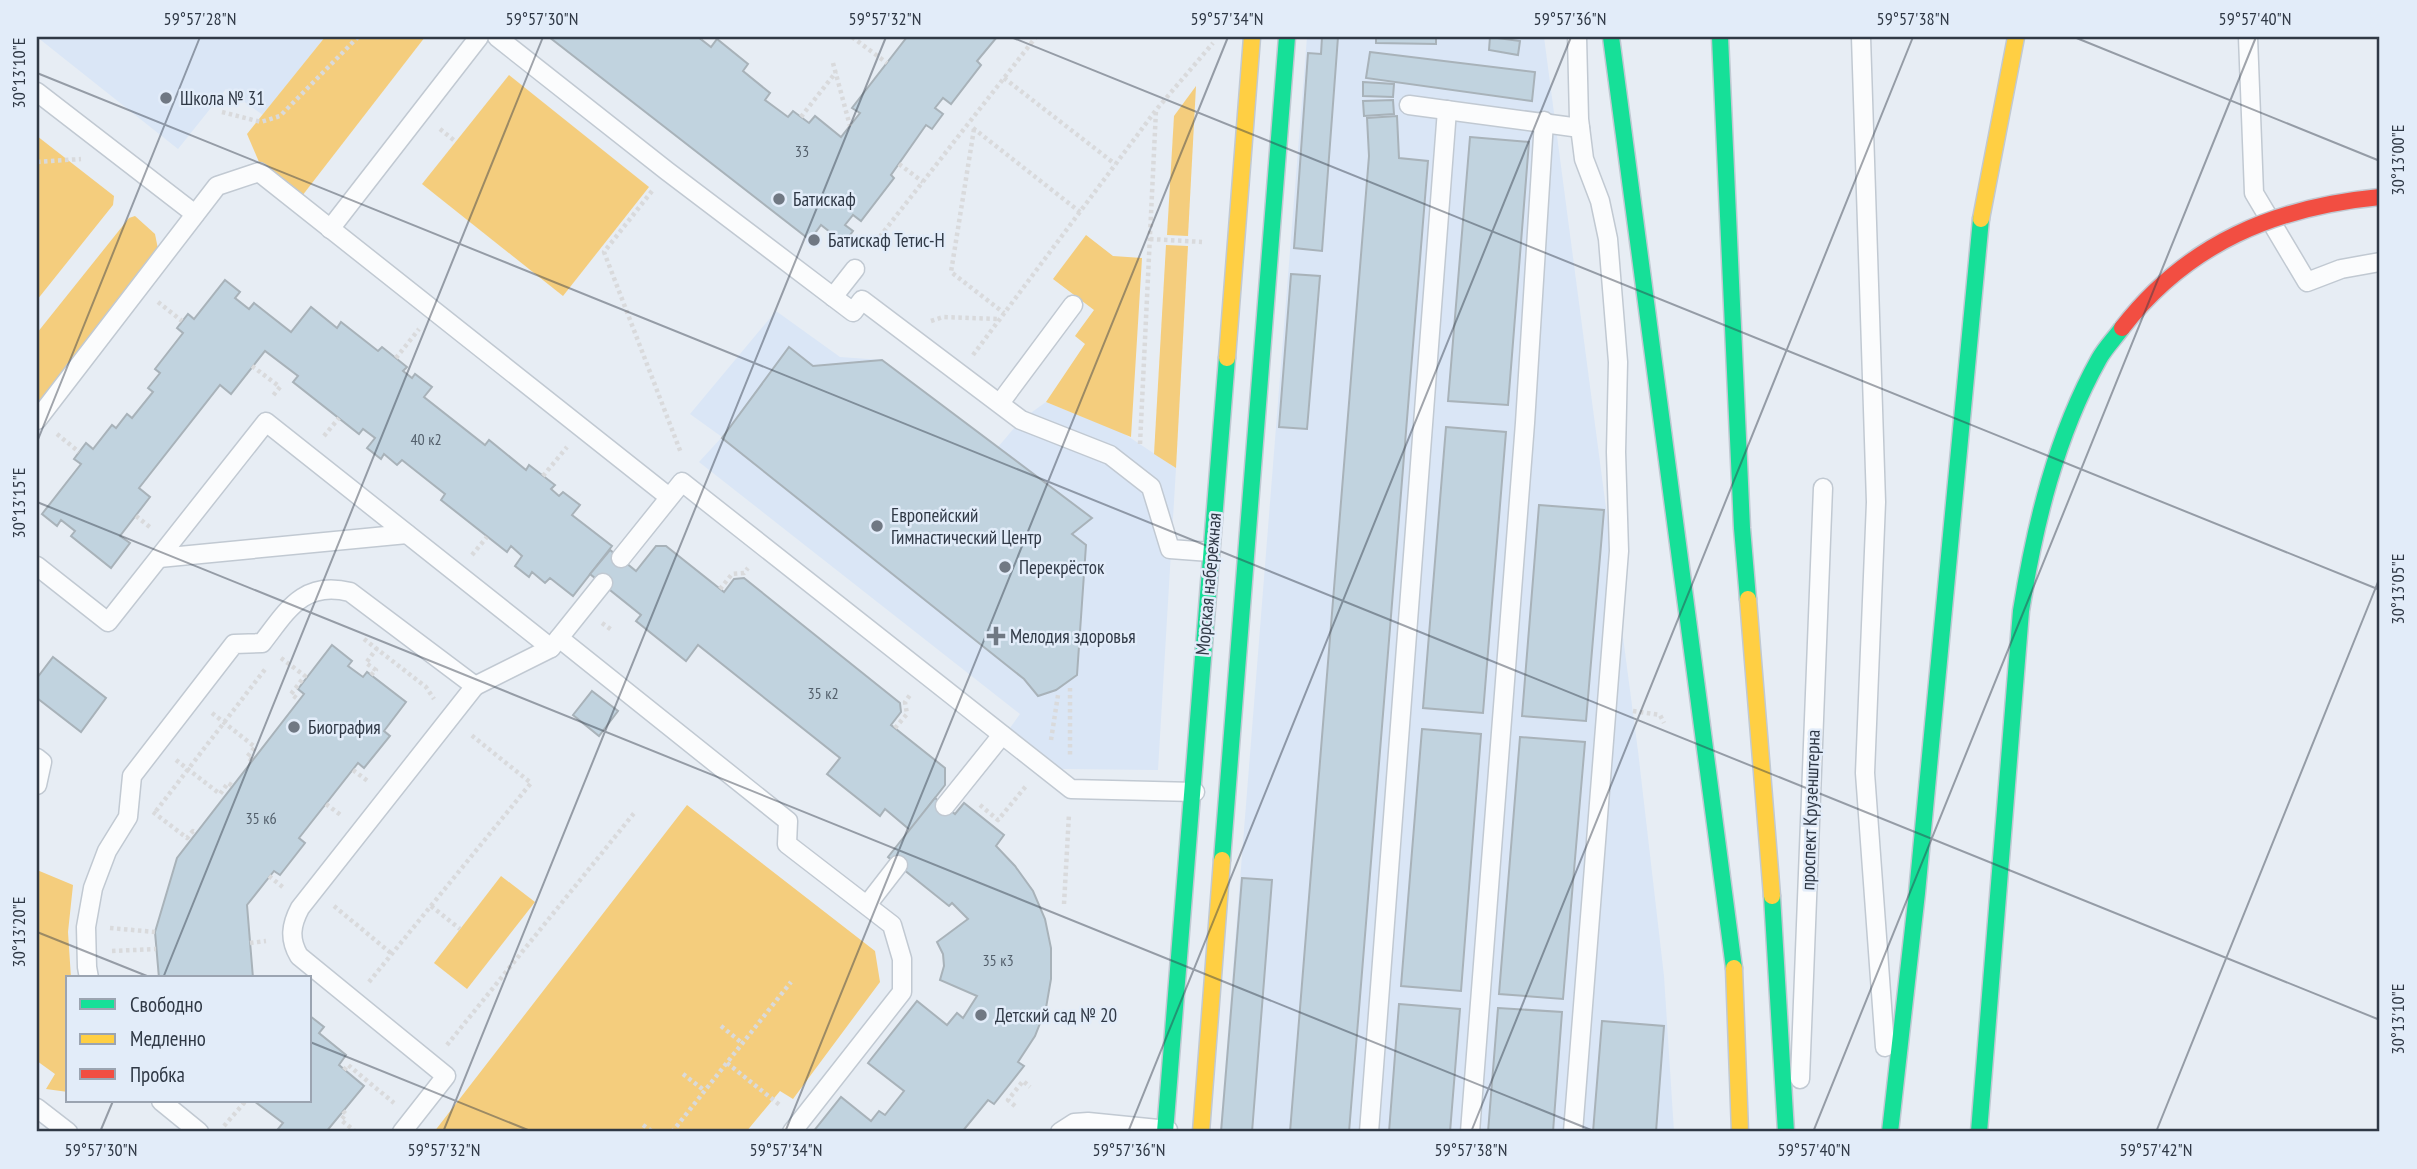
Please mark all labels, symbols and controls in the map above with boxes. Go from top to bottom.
text: 59°57'28"N [164,7,236,30]
text: 59°57'30"N [506,7,578,30]
text: 59°57'32"N [849,7,921,30]
text: 59°57'34"N [1191,7,1263,30]
text: 59°57'36"N [1534,7,1606,30]
text: 59°57'38"N [1877,7,1949,30]
text: 59°57'40"N [2219,7,2291,30]
text: 30°13'10"E [7,38,30,108]
place label: Школа № 31 [180,86,265,110]
marker: Школа № 31 [158,90,174,106]
text: 30°13'00"E [2386,125,2409,195]
house number: 33 [795,141,809,161]
place label: Батискаф [793,187,856,211]
marker: Батискаф [771,191,787,207]
place label: Батискаф Тетис-Н [828,228,945,252]
marker: Батискаф Тетис-Н [806,232,822,248]
house number: 40 к2 [410,429,442,449]
text: 30°13'15"E [7,468,30,538]
place label: Европейский Гимнастический Центр [891,503,1042,549]
street label: Морская набережная [1190,512,1226,656]
marker: Европейский Гимнастический Центр [869,518,885,534]
text: 30°13'05"E [2386,554,2409,624]
place label: Перекрёсток [1019,555,1105,579]
marker: Перекрёсток [997,559,1013,575]
place label: Мелодия здоровья [1010,624,1136,648]
marker: Мелодия здоровья [988,628,1004,644]
house number: 35 к2 [807,683,839,703]
place label: Биография [308,715,381,739]
marker: Биография [286,719,302,735]
street label: проспект Крузенштерна [1795,729,1825,891]
house number: 35 к6 [245,808,277,828]
text: 30°13'20"E [7,897,30,967]
house number: 35 к3 [982,950,1014,970]
legend [66,976,312,1102]
text: 30°13'10"E [2386,984,2409,1054]
text: Свободно [130,991,203,1018]
place label: Детский сад № 20 [995,1003,1117,1027]
marker: Детский сад № 20 [973,1007,989,1023]
text: Медленно [130,1025,206,1052]
text: Пробка [130,1061,185,1088]
text: 59°57'30"N [65,1138,137,1161]
text: 59°57'32"N [408,1138,480,1161]
text: 59°57'34"N [750,1138,822,1161]
text: 59°57'36"N [1093,1138,1165,1161]
text: 59°57'38"N [1435,1138,1507,1161]
text: 59°57'40"N [1778,1138,1850,1161]
text: 59°57'42"N [2120,1138,2192,1161]

